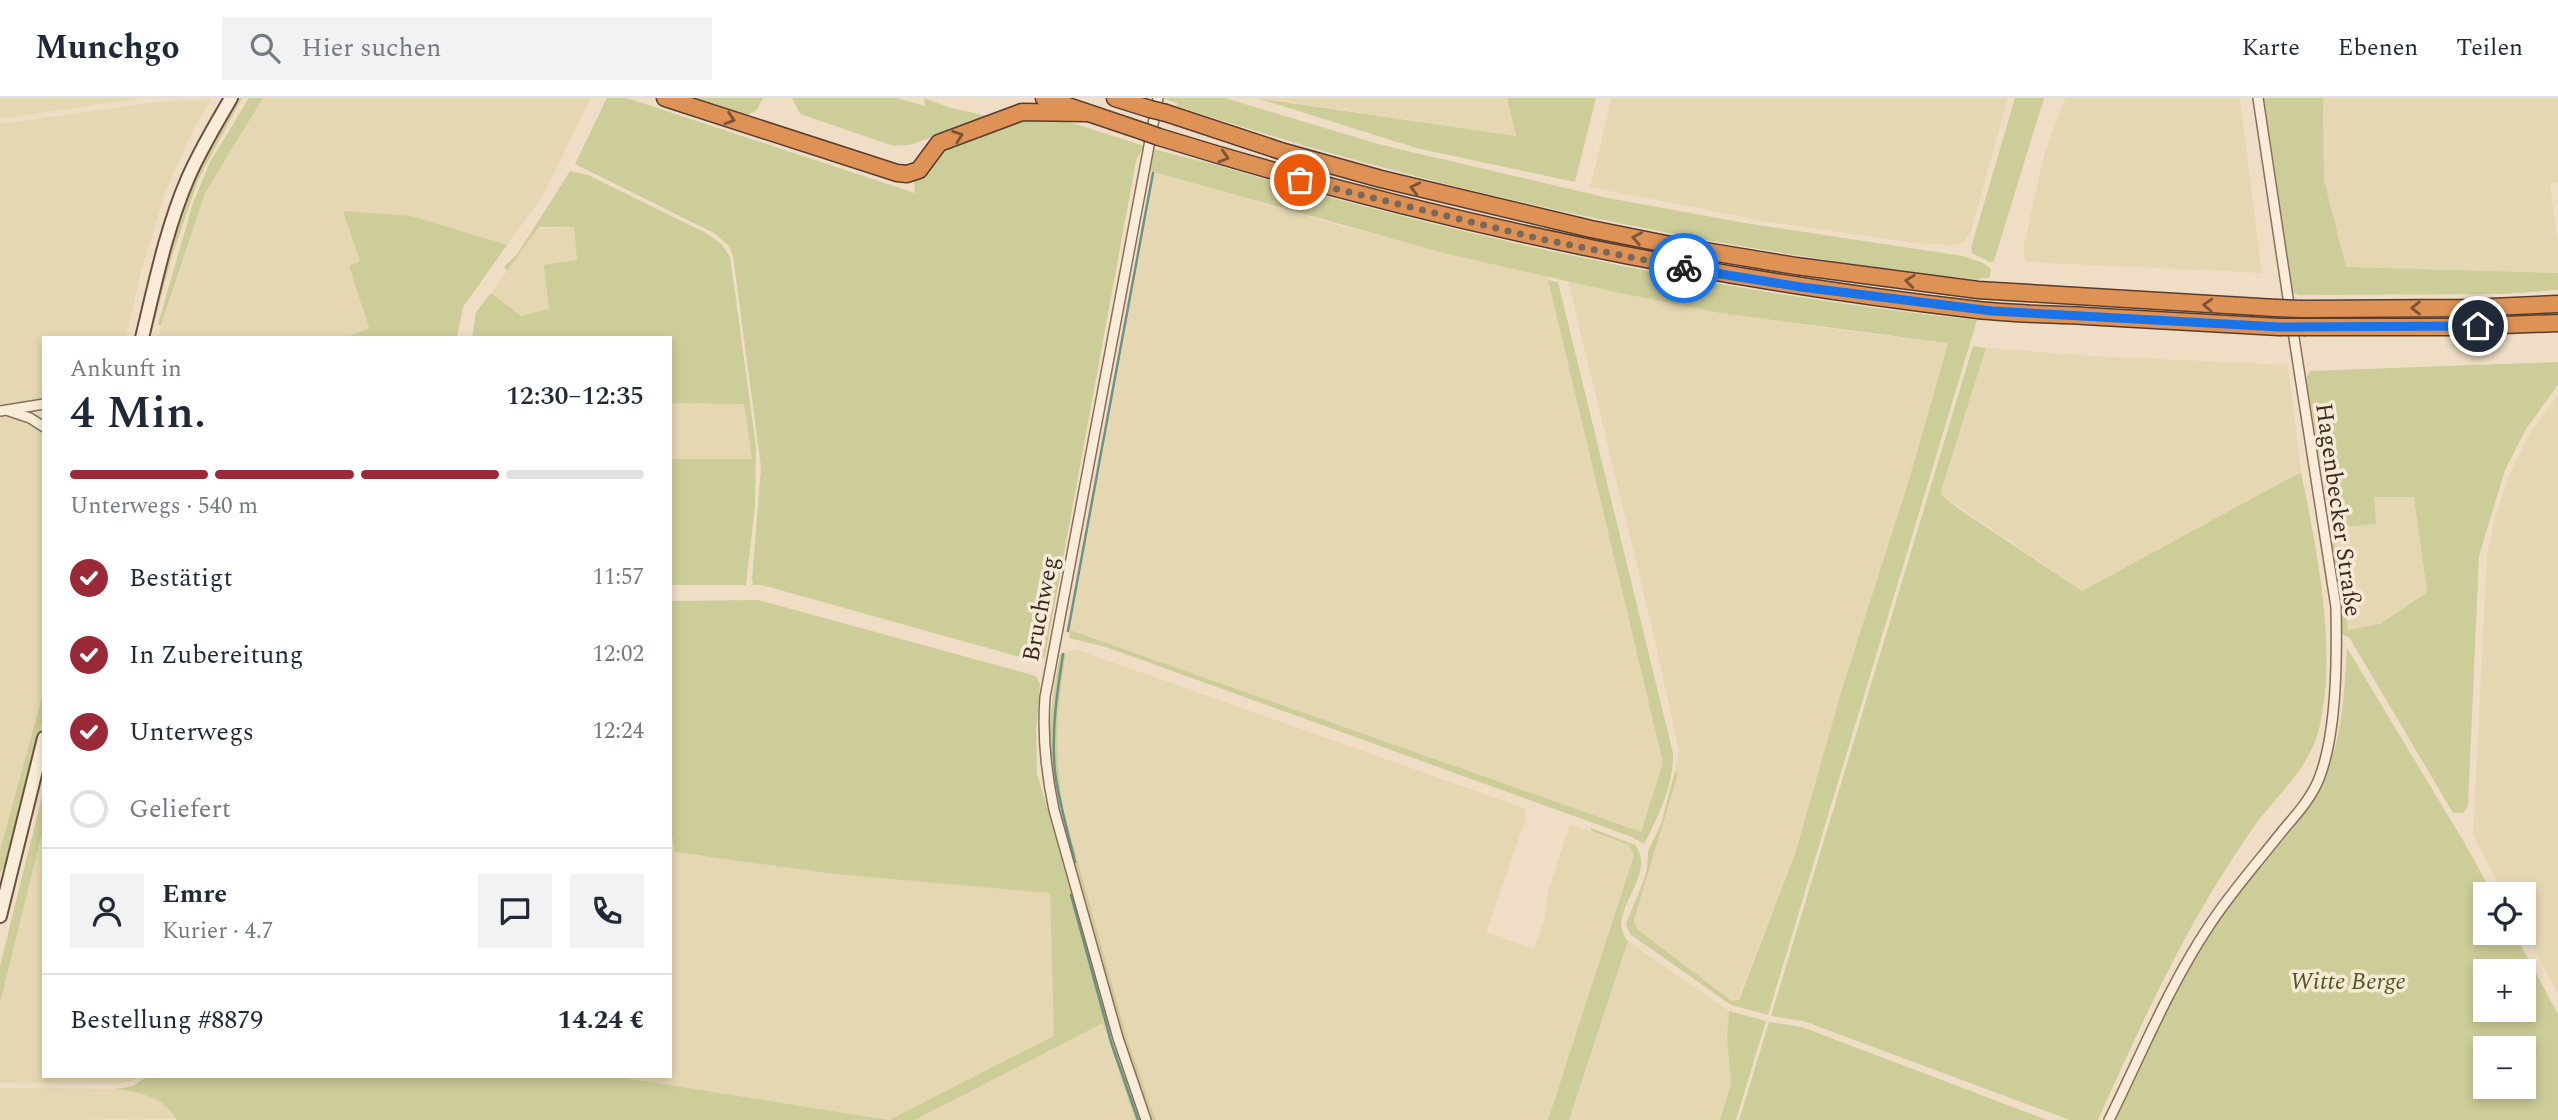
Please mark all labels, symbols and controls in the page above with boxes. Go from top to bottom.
search box [222,17,712,80]
text: Munchgo [35,23,180,73]
text: Hier suchen [302,28,441,68]
icon: search [246,29,284,67]
text: Karte [2242,30,2300,66]
text: Ebenen [2338,30,2418,66]
text: Teilen [2456,30,2523,66]
one-way arrow [724,111,736,125]
one-way arrow [952,130,964,144]
one-way arrow [1218,149,1230,164]
pin [1270,150,1330,210]
icon: bag [1281,161,1319,199]
one-way arrow [1409,182,1421,196]
one-way arrow [1631,231,1643,246]
courier [1649,233,1719,303]
icon: bike [1665,249,1703,287]
one-way arrow [1904,274,1916,289]
pin [2448,296,2508,356]
one-way arrow [2202,297,2213,312]
one-way arrow [2411,300,2421,316]
icon: home [2459,307,2497,345]
text: Ankunft in [70,352,182,387]
text: 12:30–12:35 [506,376,644,416]
text: 4 Min. [70,378,206,448]
street label: Hagenbecker Straße [2305,401,2371,619]
text: Unterwegs · 540 m [70,489,258,524]
street label: Bruchweg [1013,553,1069,665]
text: Bestätigt [129,558,233,598]
icon: check [70,559,108,597]
text: 11:57 [592,560,644,595]
text: In Zubereitung [129,635,303,675]
icon: check [70,636,108,674]
text: 12:02 [592,637,644,672]
text: Unterwegs [129,712,254,752]
icon: check [70,713,108,751]
text: 12:24 [592,714,644,749]
text: Geliefert [129,789,231,829]
button: person [70,874,144,948]
text: Emre [162,874,227,914]
button: chat [478,874,552,948]
button: phone [570,874,644,948]
map controls [2473,882,2536,1099]
button: locate [2473,882,2536,945]
text: Kurier · 4.7 [162,914,273,949]
button: + [2473,959,2536,1022]
park label: Witte Berge [2290,964,2406,1000]
text: Bestellung #8879 [70,1000,263,1040]
text: 14.24 € [558,1000,644,1040]
button: − [2473,1036,2536,1099]

